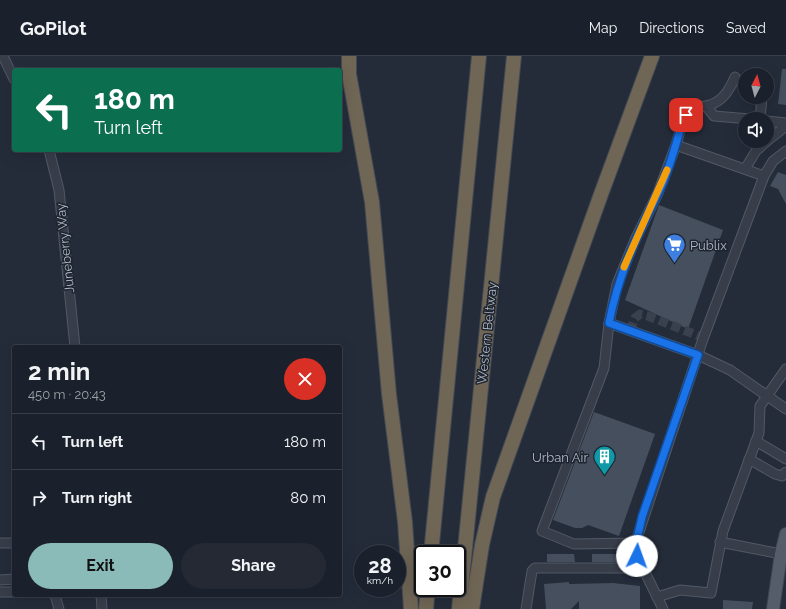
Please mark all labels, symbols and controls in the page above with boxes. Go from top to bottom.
text: GoPilot [20,17,86,39]
text: Map [589,20,617,36]
text: Directions [639,20,704,36]
text: Saved [726,20,766,36]
north arrow [738,68,774,104]
map controls [738,68,774,148]
text: 180 m [94,83,175,116]
icon: left [28,84,80,136]
pin [669,98,703,132]
icon: arrive [675,104,697,126]
button: sound [738,112,774,148]
text: Turn left [94,117,163,138]
street label: Juneberry Way [53,202,77,294]
supermarket icon: Publix [661,232,687,265]
place label: Publix [690,238,727,253]
street label: Western Beltway [474,281,500,385]
text: 2 min [28,357,90,386]
button: close [284,358,326,400]
text: 450 m · 20:43 [28,387,106,402]
icon: left [28,431,50,453]
text: Turn left [62,433,123,451]
text: 180 m [284,433,326,451]
building icon: Urban Air [591,444,617,477]
place label: Urban Air [532,450,588,465]
icon: right [28,487,50,509]
text: Turn right [62,489,132,507]
text: 80 m [290,489,326,507]
position arrow [616,535,658,577]
button: Exit [28,543,173,589]
button: Share [181,543,326,589]
speed limit sign: 30 [414,545,466,597]
text: 28 [368,554,392,578]
text: km/h [367,575,393,586]

